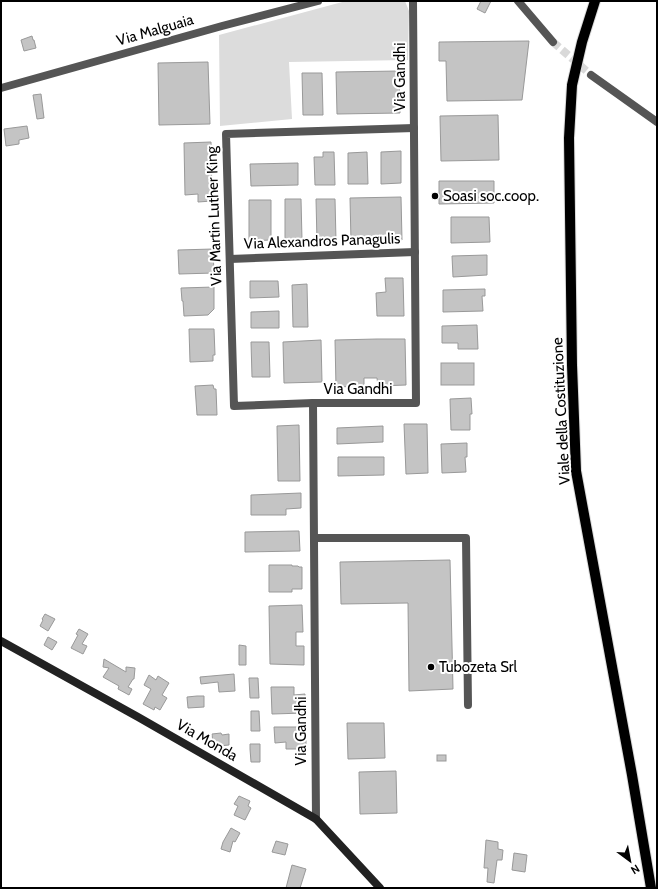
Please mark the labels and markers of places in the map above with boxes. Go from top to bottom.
place label: Soasi soc.coop. [443,187,539,205]
marker: Soasi soc.coop. [430,191,440,201]
place label: Tubozeta Srl [439,658,518,676]
marker: Tubozeta Srl [426,662,436,672]

